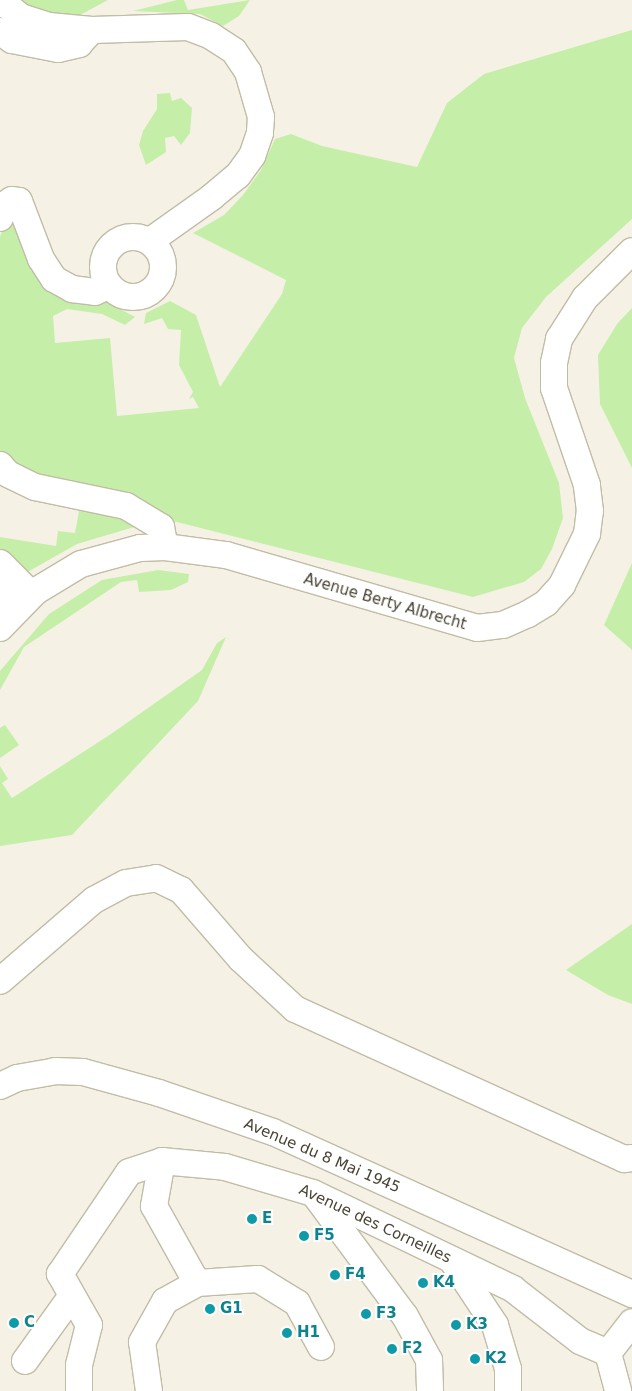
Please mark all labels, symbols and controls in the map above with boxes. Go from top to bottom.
street label: Avenue Berty Albrecht [302,570,468,634]
street label: Avenue du 8 Mai 1945 [241,1115,403,1197]
street label: Avenue des Corneilles [296,1181,454,1267]
place label: E [262,1210,272,1228]
marker: E [246,1213,258,1225]
place label: F5 [314,1227,335,1245]
marker: F5 [298,1230,310,1242]
place label: F4 [345,1266,366,1284]
marker: F4 [329,1269,341,1281]
place label: K4 [433,1274,455,1292]
marker: K4 [417,1277,429,1289]
place label: G1 [220,1300,243,1318]
marker: G1 [204,1303,216,1315]
place label: F3 [376,1305,397,1323]
marker: F3 [360,1308,372,1320]
place label: C [24,1314,35,1332]
place label: K3 [466,1316,488,1334]
marker: C [8,1317,20,1329]
marker: K3 [450,1319,462,1331]
place label: H1 [297,1324,320,1342]
marker: H1 [281,1327,293,1339]
place label: F2 [402,1340,423,1358]
marker: F2 [386,1343,398,1355]
place label: K2 [485,1350,507,1368]
marker: K2 [469,1353,481,1365]

